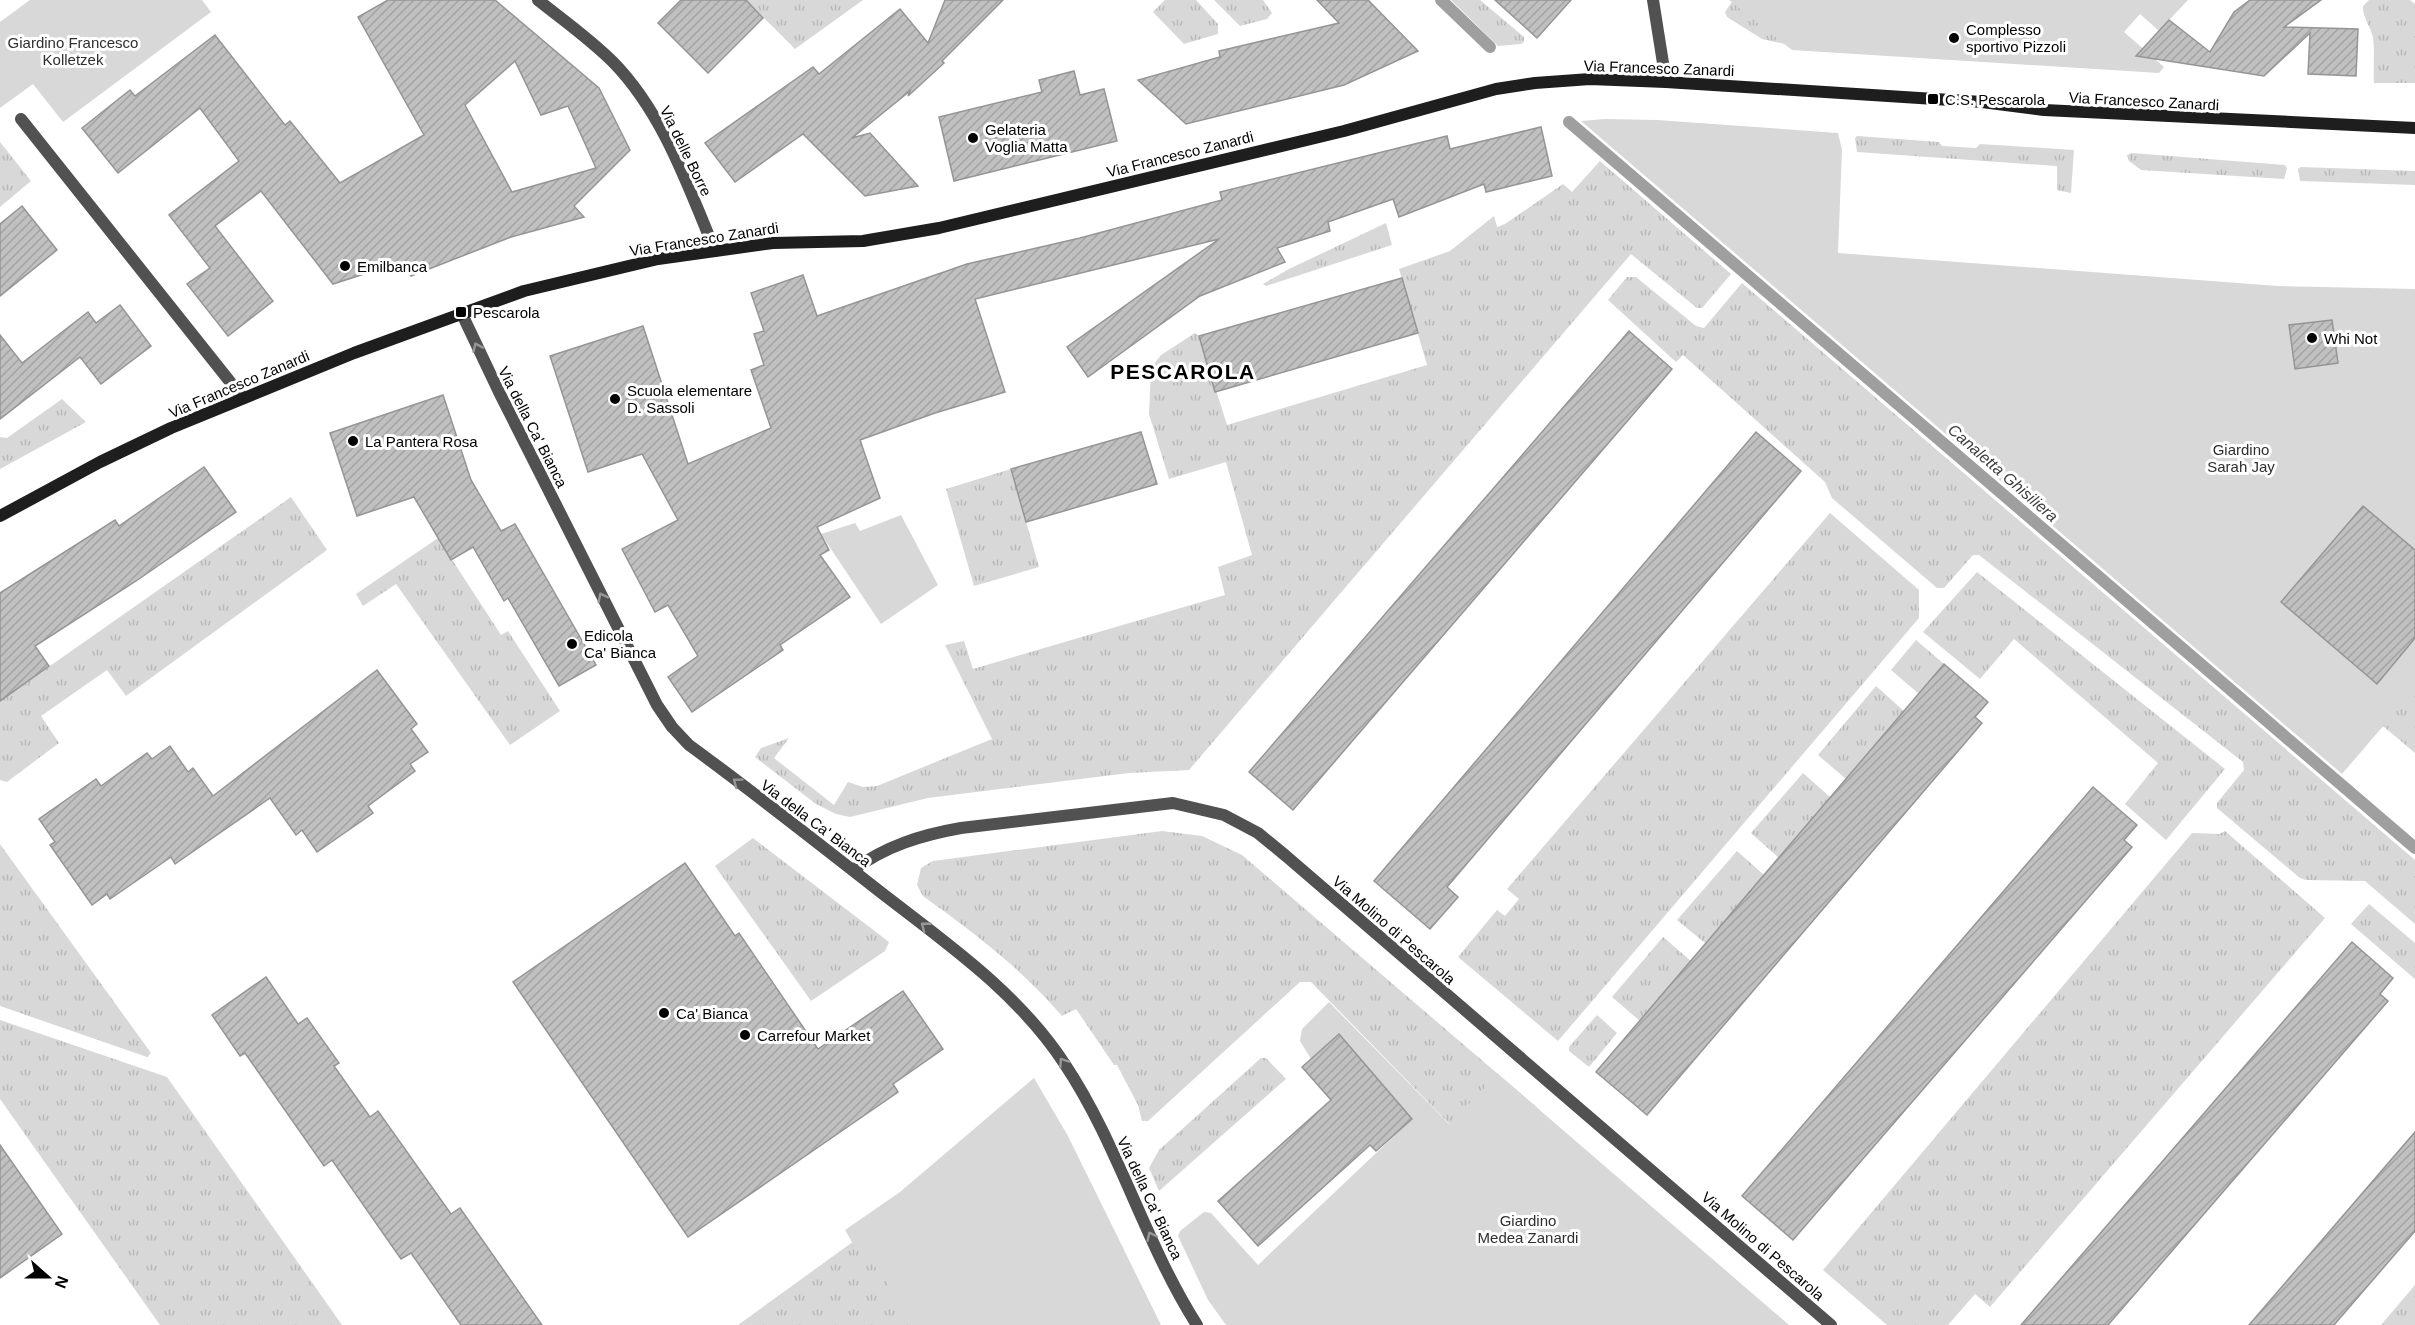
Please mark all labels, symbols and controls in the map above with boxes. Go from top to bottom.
place label: Complesso sportivo Pizzoli [1966,21,2066,55]
marker: Complesso sportivo Pizzoli [1947,31,1961,45]
park label: Giardino Francesco Kolletzek [8,34,138,68]
street label: Via Francesco Zanardi [1583,57,1735,79]
street label: Via Francesco Zanardi [2068,89,2220,113]
place label: C.S. Pescarola [1945,91,2046,108]
marker: C.S. Pescarola [1926,92,1940,106]
street label: Via delle Borre [657,103,715,199]
place label: Gelateria Voglia Matta [985,121,1068,155]
street label: Via Francesco Zanardi [1105,128,1255,180]
marker: Gelateria Voglia Matta [966,131,980,145]
street label: Via Francesco Zanardi [628,219,780,259]
place label: Emilbanca [357,258,428,275]
marker: Emilbanca [338,259,352,273]
place label: Pescarola [473,304,540,321]
marker: Pescarola [454,305,468,319]
place label: Whi Not [2324,330,2378,347]
marker: Whi Not [2305,331,2319,345]
one-way arrow [472,343,484,354]
street label: Via Francesco Zanardi [166,347,312,421]
district label: PESCAROLA [1110,360,1256,383]
street label: Via della Ca' Bianca [495,364,571,491]
place label: Scuola elementare D. Sassoli [627,382,752,416]
marker: Scuola elementare D. Sassoli [608,392,622,406]
water label: Canaletta Ghisiliera [1945,421,2061,525]
place label: La Pantera Rosa [365,433,478,450]
marker: La Pantera Rosa [346,434,360,448]
park label: Giardino Sarah Jay [2207,441,2275,475]
one-way arrow [598,593,609,603]
place label: Edicola Ca' Bianca [584,627,657,661]
marker: Edicola Ca' Bianca [565,637,579,651]
street label: Via della Ca' Bianca [758,776,875,870]
one-way arrow [733,778,744,789]
street label: Via Molino di Pescarola [1329,872,1459,988]
one-way arrow [921,923,932,934]
place label: Ca' Bianca [676,1005,749,1022]
marker: Ca' Bianca [657,1006,671,1020]
place label: Carrefour Market [757,1027,871,1044]
marker: Carrefour Market [738,1028,752,1042]
one-way arrow [1059,1058,1070,1069]
street label: Via della Ca' Bianca [1114,1134,1186,1263]
street label: Via Molino di Pescarola [1698,1188,1828,1304]
park label: Giardino Medea Zanardi [1478,1212,1578,1246]
one-way arrow [1146,1232,1158,1243]
north arrow [18,1247,78,1307]
text: N [52,1274,72,1291]

